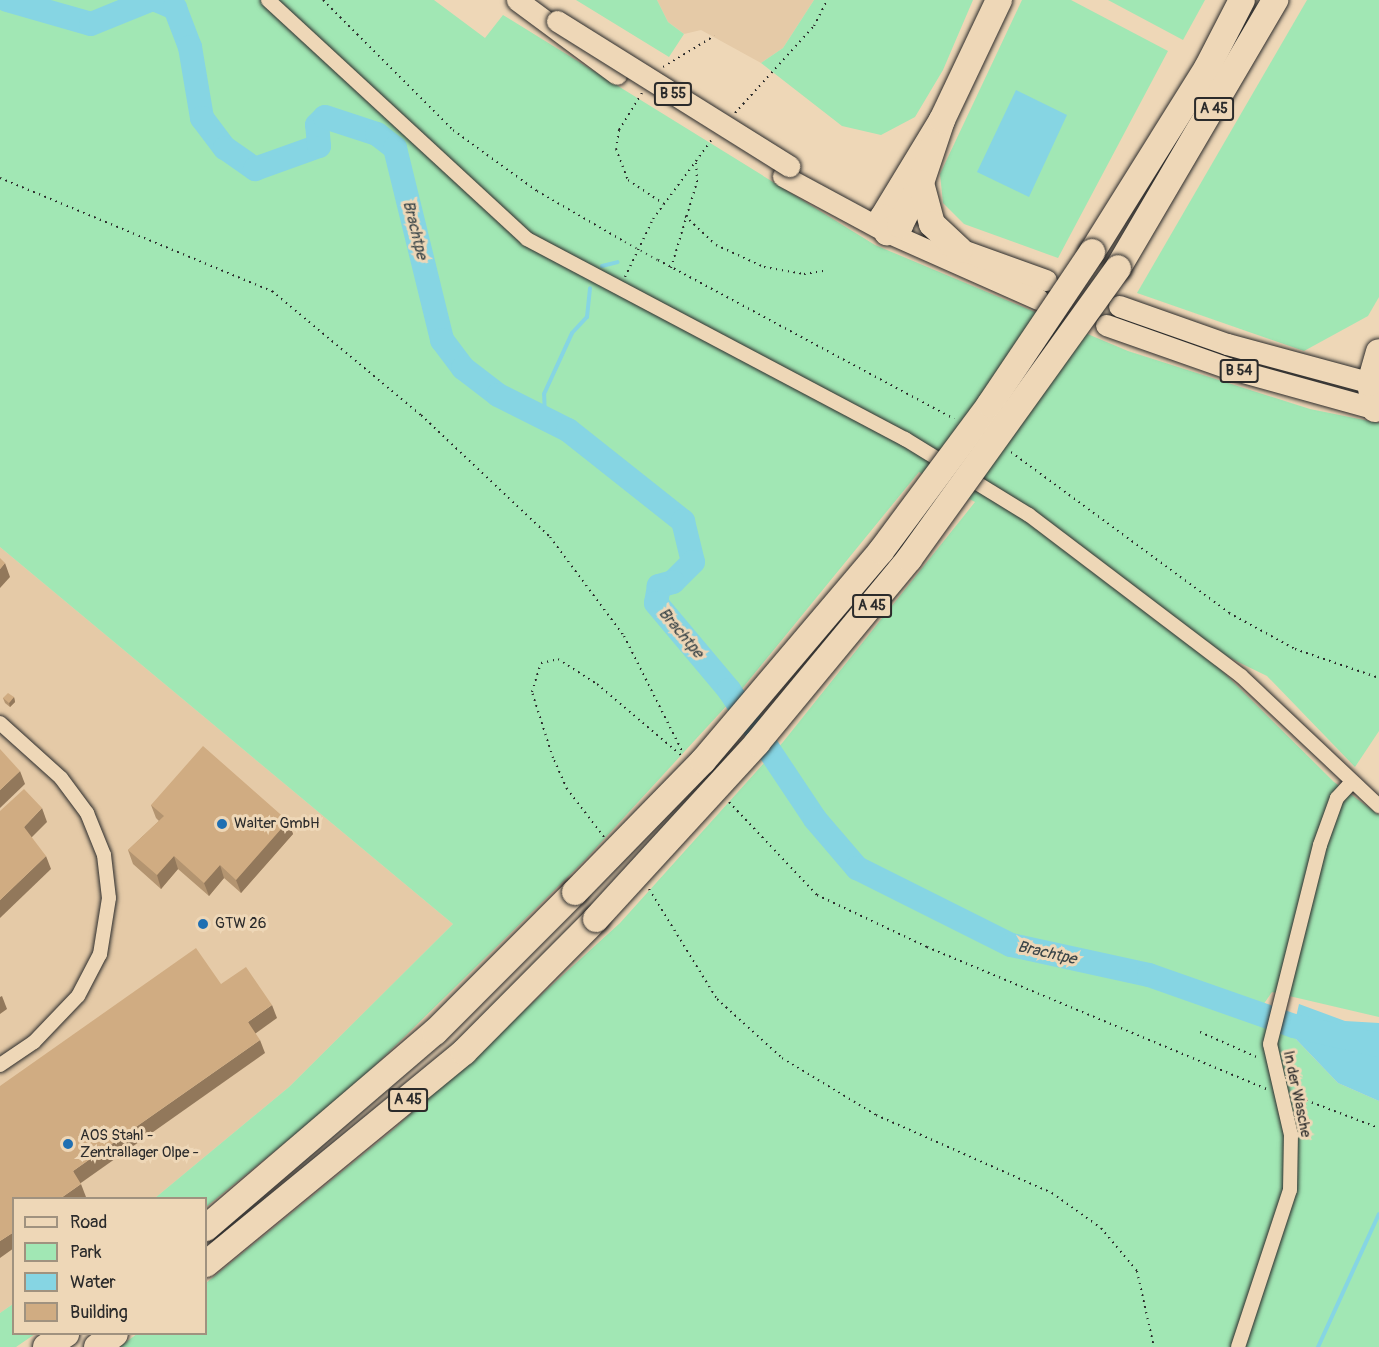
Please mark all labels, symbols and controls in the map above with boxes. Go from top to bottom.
road number: B 55 [654,83,692,105]
road number: A 45 [1193,98,1235,120]
water label: Brachtpe [398,199,432,261]
road number: B 54 [1220,360,1258,382]
road number: A 45 [851,595,893,617]
water label: Brachtpe [654,604,708,662]
place label: Walter GmbH [234,815,320,833]
marker: Walter GmbH [215,817,229,831]
place label: GTW 26 [215,915,266,933]
marker: GTW 26 [196,917,210,931]
water label: Brachtpe [1016,937,1078,969]
street label: In der Wasche [1279,1049,1315,1139]
road number: A 45 [387,1089,429,1111]
place label: AOS Stahl - Zentrallager Olpe - [80,1126,199,1161]
marker: AOS Stahl - Zentrallager Olpe - [61,1137,75,1151]
legend [12,1197,207,1335]
text: Road [70,1211,107,1234]
text: Park [70,1241,102,1264]
text: Water [70,1271,116,1294]
text: Building [70,1301,128,1324]

